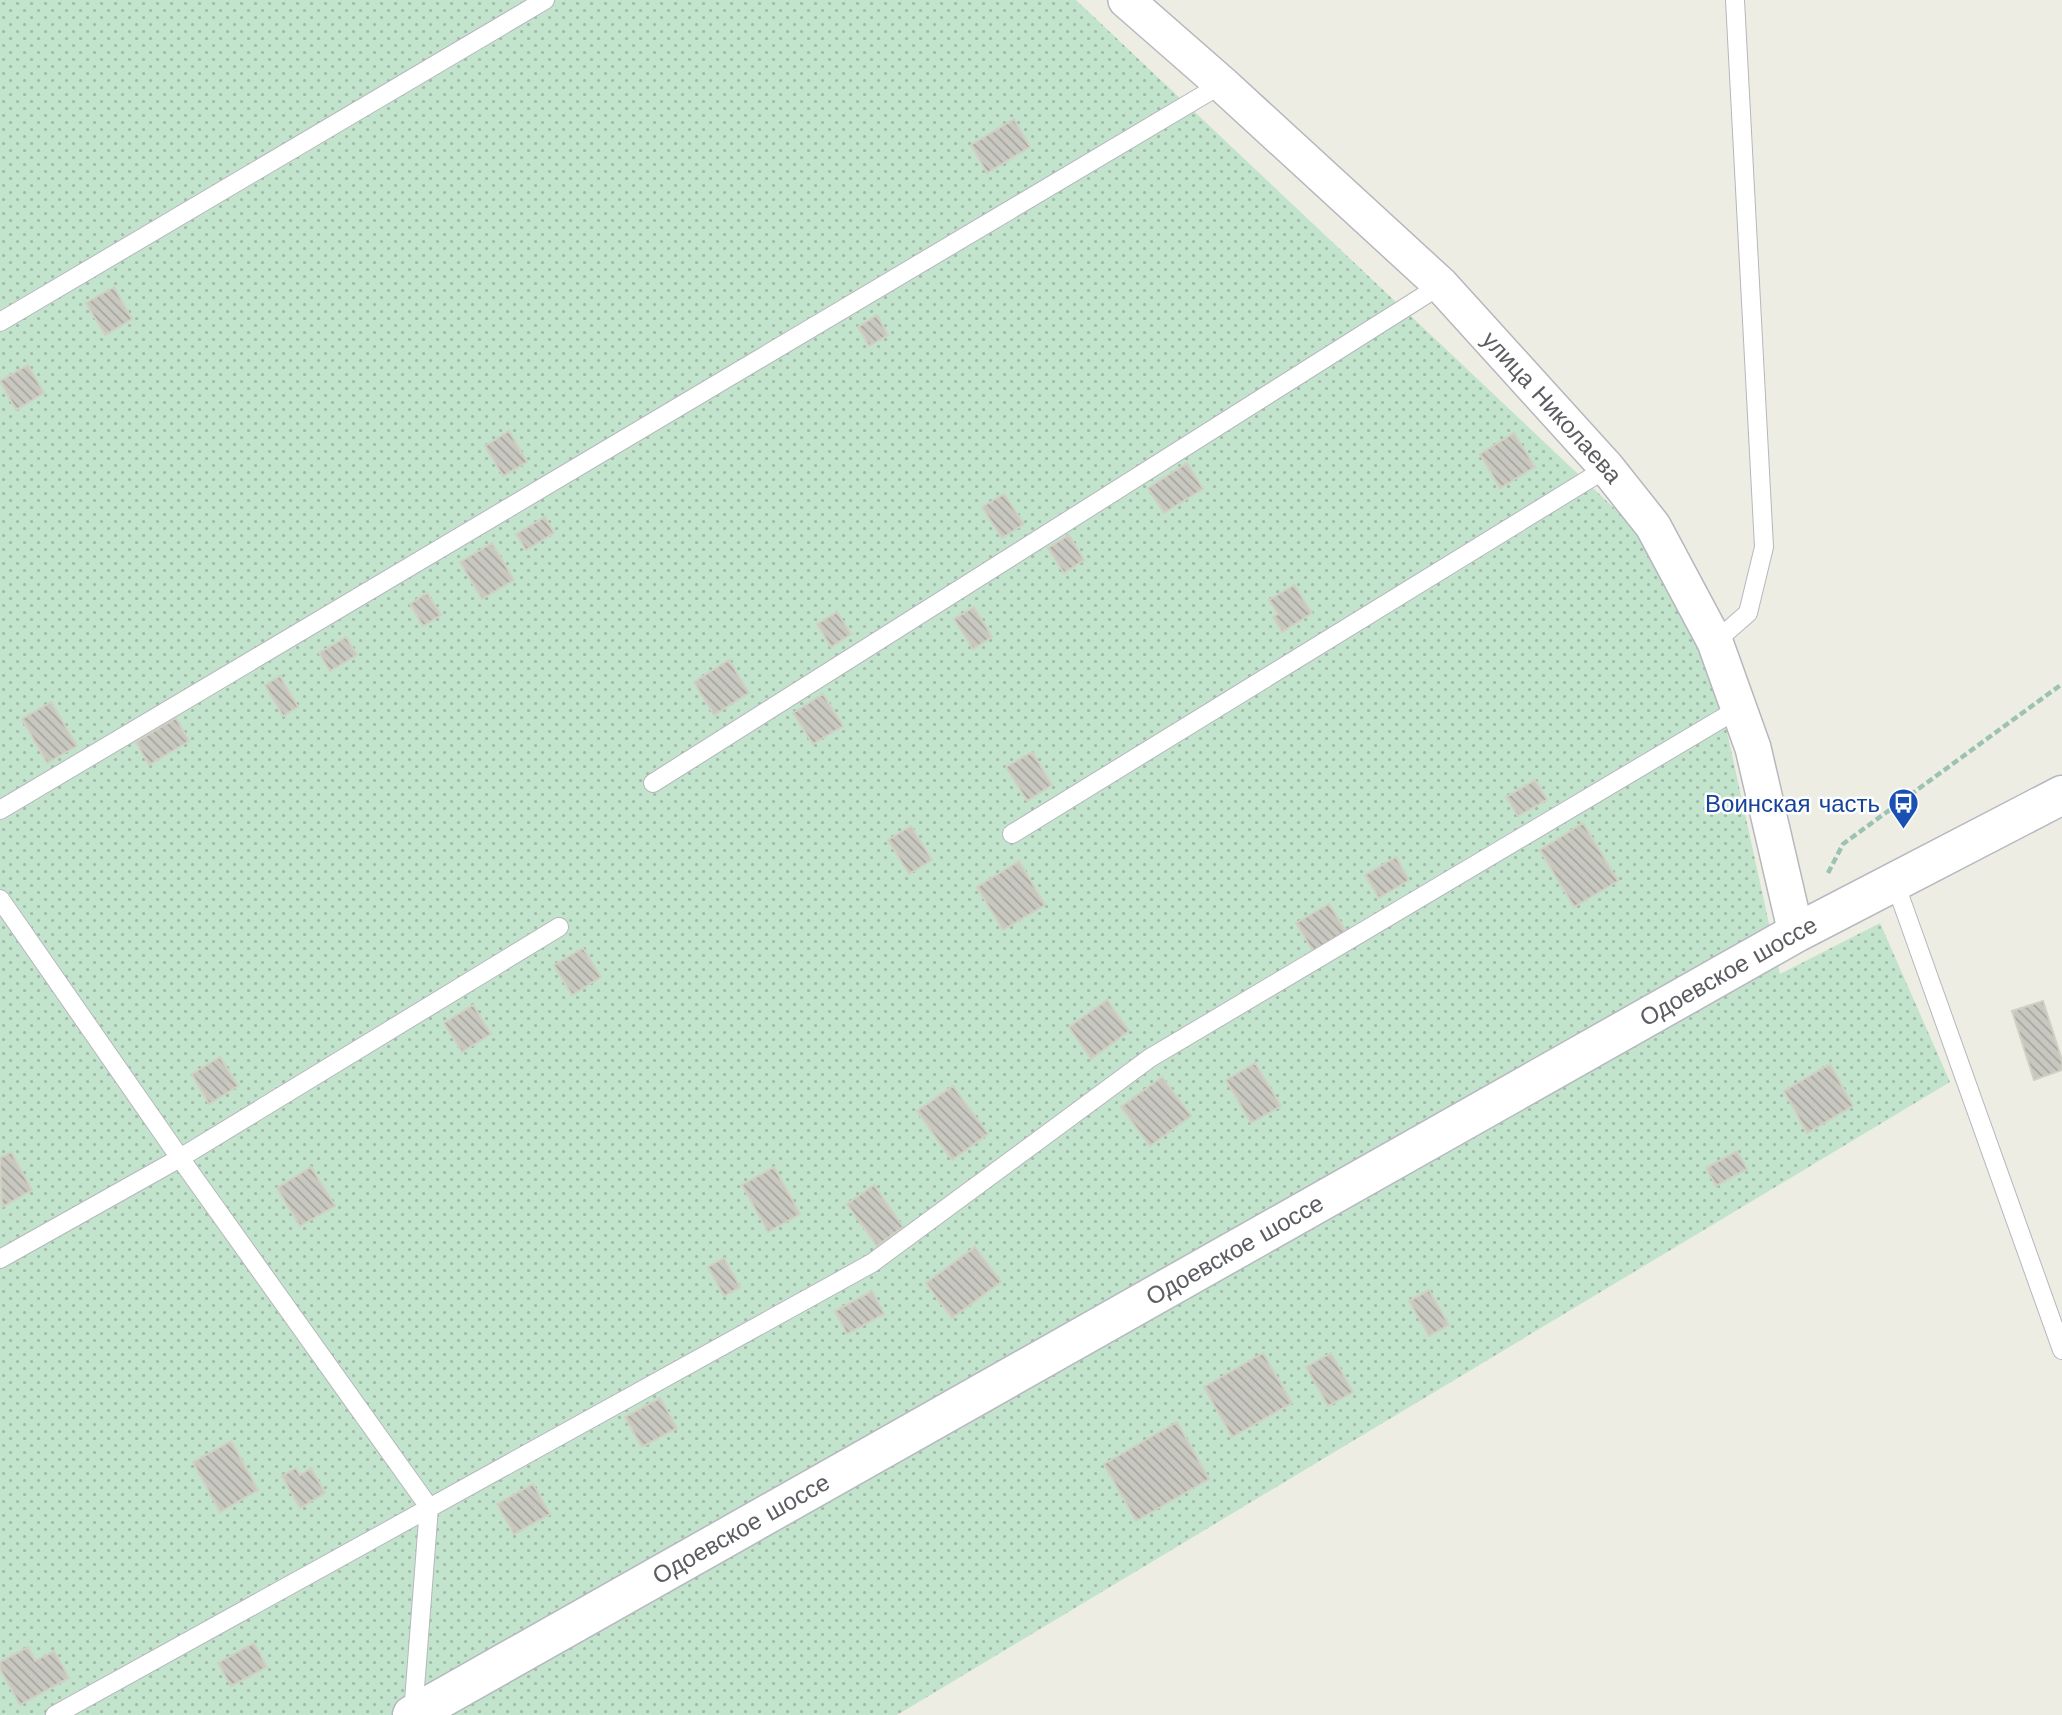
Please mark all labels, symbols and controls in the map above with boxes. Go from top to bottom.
street label: улица Николаева [1476,326,1628,489]
bus stop icon: Воинская часть [1886,787,1920,831]
place label: Воинская часть [1705,790,1880,818]
street label: Одоевское шоссе [1635,911,1822,1032]
street label: Одоевское шоссе [1141,1189,1328,1311]
street label: Одоевское шоссе [648,1468,835,1590]

